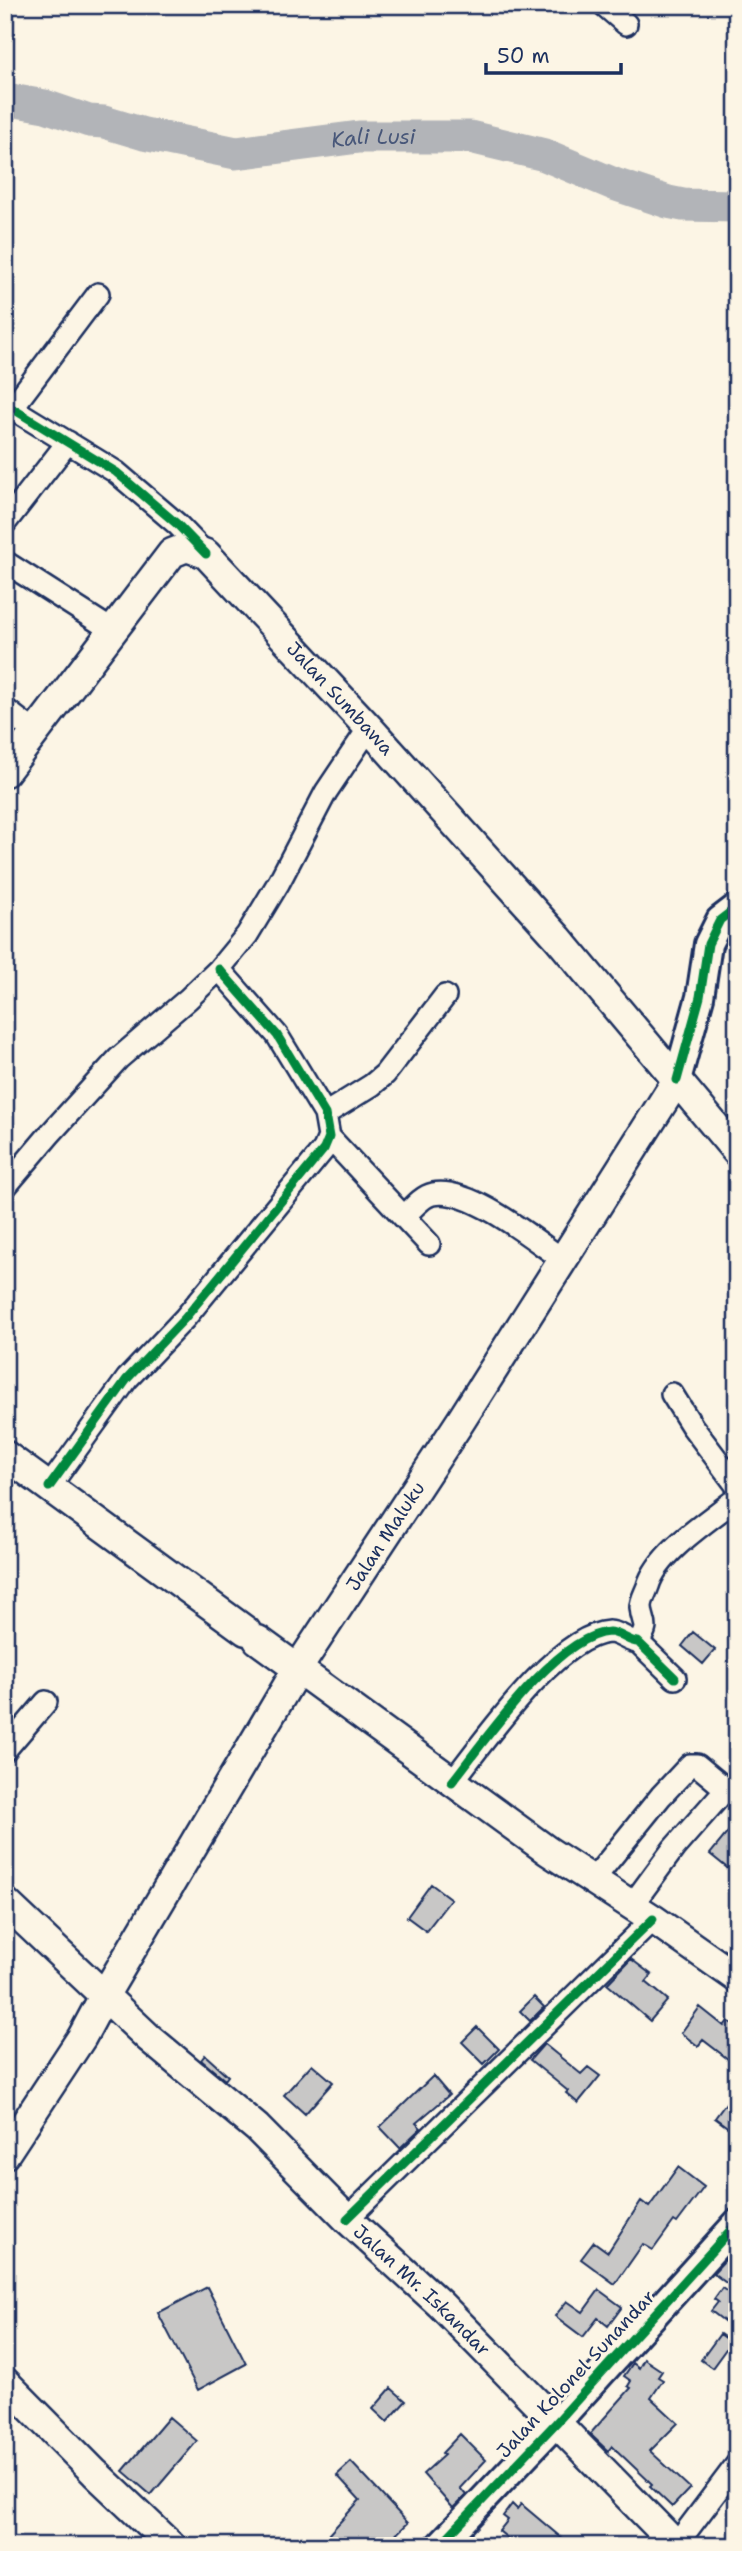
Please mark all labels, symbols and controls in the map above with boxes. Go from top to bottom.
scale bar [486,32,621,76]
text: 50 m [497,42,550,70]
water label: Kali Lusi [329,123,417,155]
street label: Jalan Sumbawa [282,636,400,760]
street label: Jalan Maluku [340,1476,430,1595]
street label: Jalan Mr. Iskandar [348,2219,496,2361]
street label: Jalan Kolonel Sunandar [491,2285,661,2463]

